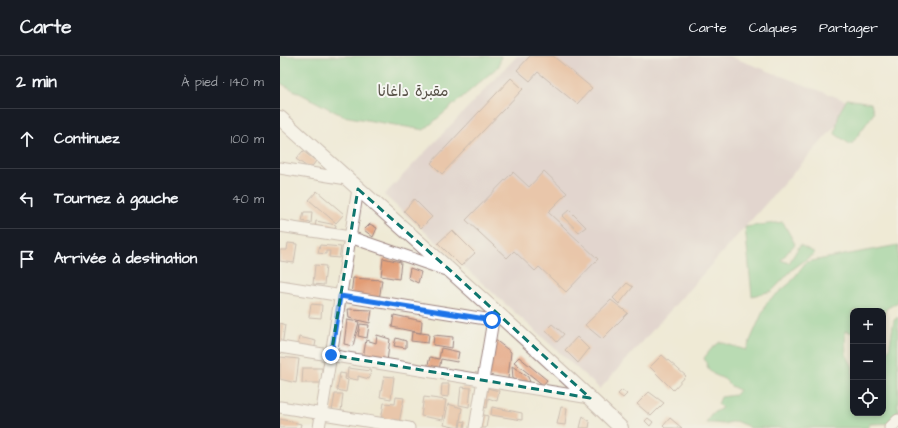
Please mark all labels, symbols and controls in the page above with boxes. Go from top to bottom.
text: Carte [20,14,72,41]
text: Carte [689,18,727,38]
text: Calques [749,18,797,38]
text: Partager [819,18,878,38]
text: 2 min [16,70,57,94]
text: À pied · 140 m [181,73,264,91]
park label: مقبرة داغانا [377,81,449,102]
icon: ahead [16,128,38,150]
text: Continuez [54,128,120,149]
text: 100 m [231,130,264,148]
icon: left [16,188,38,210]
text: Tournez à gauche [54,188,178,209]
text: 40 m [232,190,264,208]
icon: arrive [16,248,38,270]
text: Arrivée à destination [54,248,197,269]
map controls [850,308,886,416]
button: + [850,308,886,344]
route start [483,311,501,329]
button: − [850,344,886,380]
route end [322,346,340,364]
button: locate [850,380,886,416]

